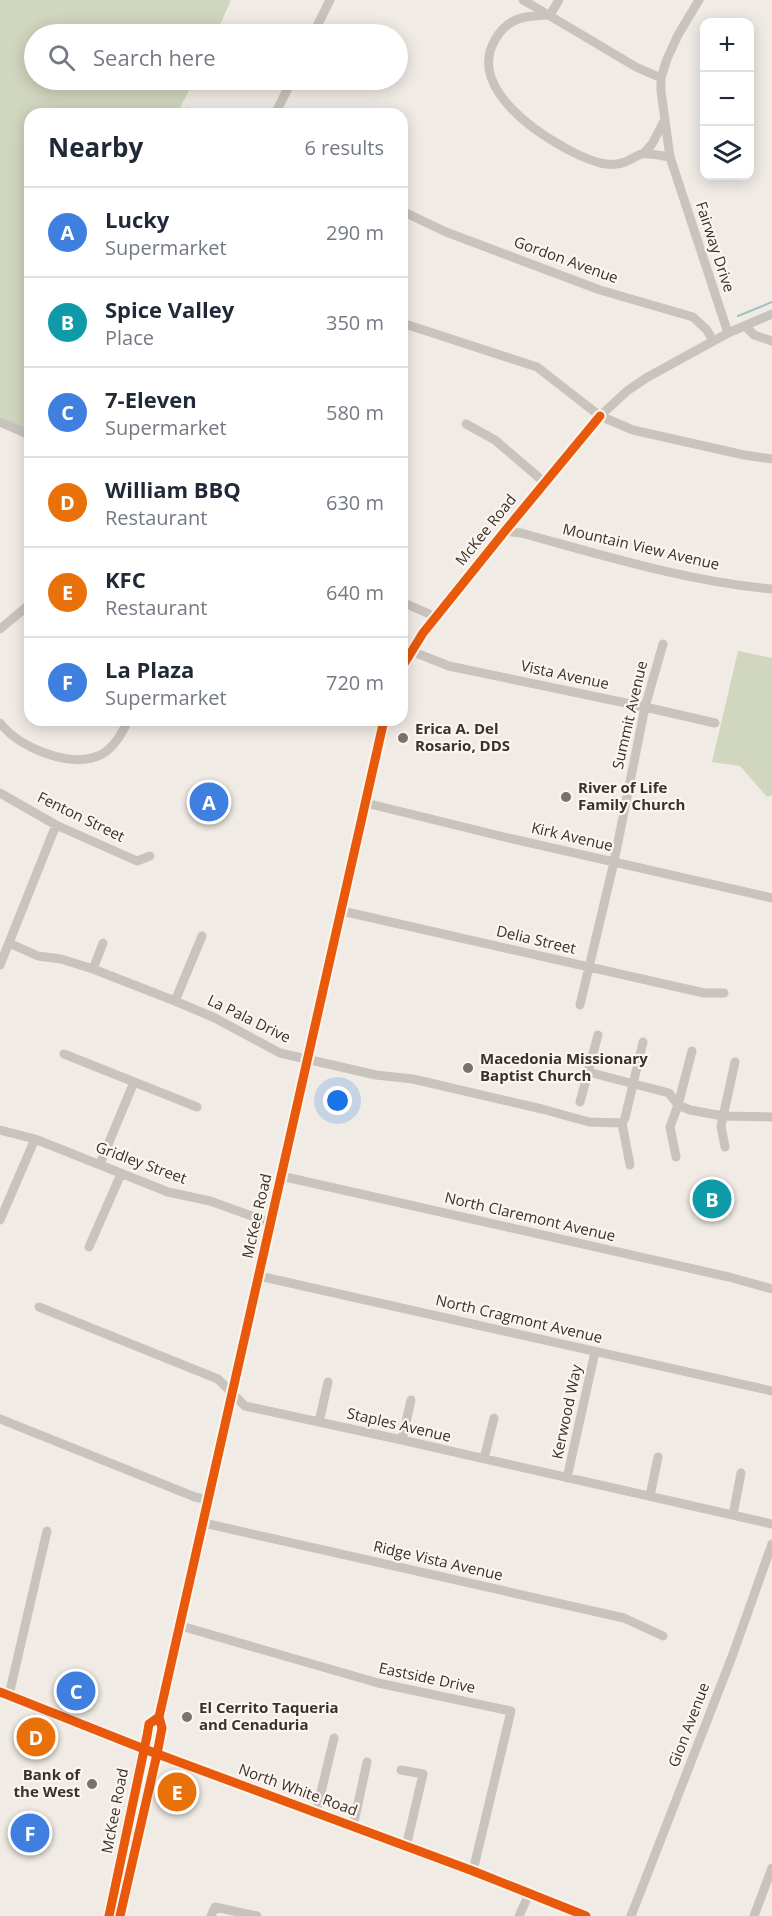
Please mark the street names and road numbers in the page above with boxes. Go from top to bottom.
street label: Fairway Drive [692,199,740,295]
street label: Gordon Avenue [511,231,621,287]
street label: McKee Road [450,490,520,569]
street label: Mountain View Avenue [561,518,722,574]
street label: Vista Avenue [519,655,611,693]
street label: Summit Avenue [607,659,651,771]
street label: Fenton Street [34,786,128,846]
street label: Kirk Avenue [529,817,615,855]
street label: Delia Street [495,920,578,958]
street label: La Pala Drive [205,989,294,1047]
street label: Gridley Street [93,1136,190,1188]
street label: McKee Road [237,1171,275,1260]
street label: North Claremont Avenue [443,1187,618,1245]
street label: North Cragmont Avenue [434,1289,605,1347]
street label: Kerwood Way [546,1362,586,1461]
street label: Staples Avenue [345,1402,453,1446]
street label: Ridge Vista Avenue [371,1535,505,1585]
street label: Eastside Drive [377,1657,477,1697]
street label: Gion Avenue [663,1679,713,1770]
street label: North White Road [236,1758,361,1820]
street label: McKee Road [96,1766,132,1855]

